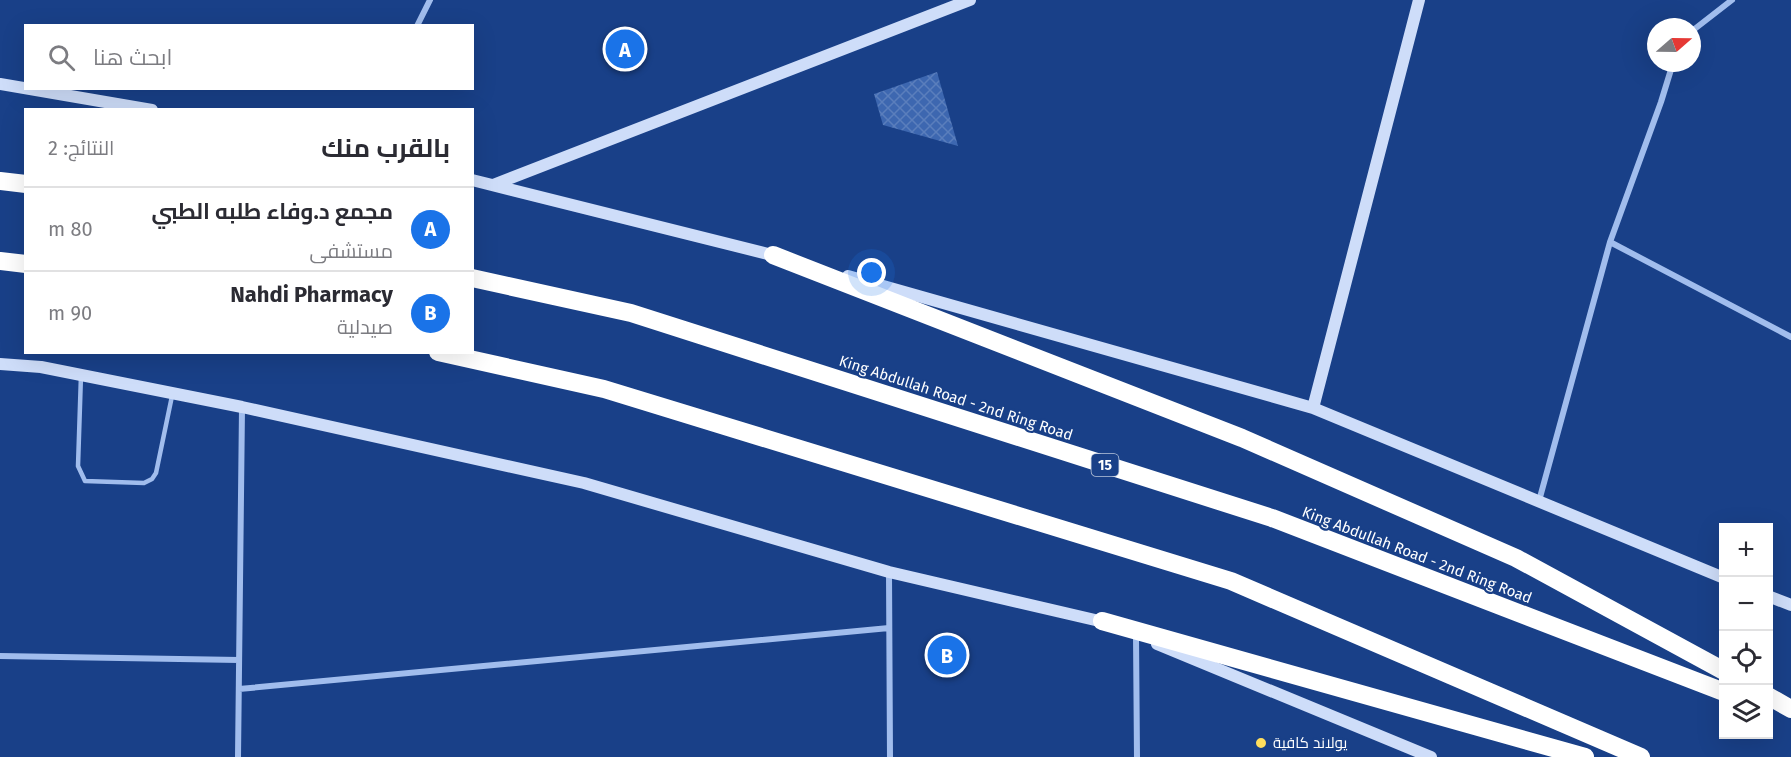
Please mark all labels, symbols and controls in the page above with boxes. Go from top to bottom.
north arrow [1647,18,1701,72]
search box [24,24,474,90]
pin: A [606,26,644,72]
icon: search [45,41,78,74]
text: ابحث هنا [93,44,172,71]
text: بالقرب منك [321,133,450,164]
text: النتائج: 2 [48,136,114,160]
text: مجمع د.وفاء طلبه الطبي [152,198,393,225]
text: 80 m [48,217,93,241]
text: A [425,217,436,241]
text: مستشفى [309,239,393,263]
your location [857,258,886,287]
text: Nahdi Pharmacy [230,281,393,308]
text: 90 m [48,301,92,325]
text: B [424,301,437,325]
text: صيدلية [337,315,393,339]
street label: King Abdullah Road - 2nd Ring Road [837,352,1075,444]
road number: 15 [1092,454,1118,476]
street label: King Abdullah Road - 2nd Ring Road [1300,503,1534,607]
map controls [1719,523,1773,739]
button: + [1719,523,1773,577]
button: − [1719,577,1773,631]
button: locate [1719,631,1773,685]
pin: B [928,632,966,678]
button: layers [1719,685,1773,739]
place label: يولاند كافية [1273,734,1347,752]
marker: يولاند كافية [1254,736,1268,750]

